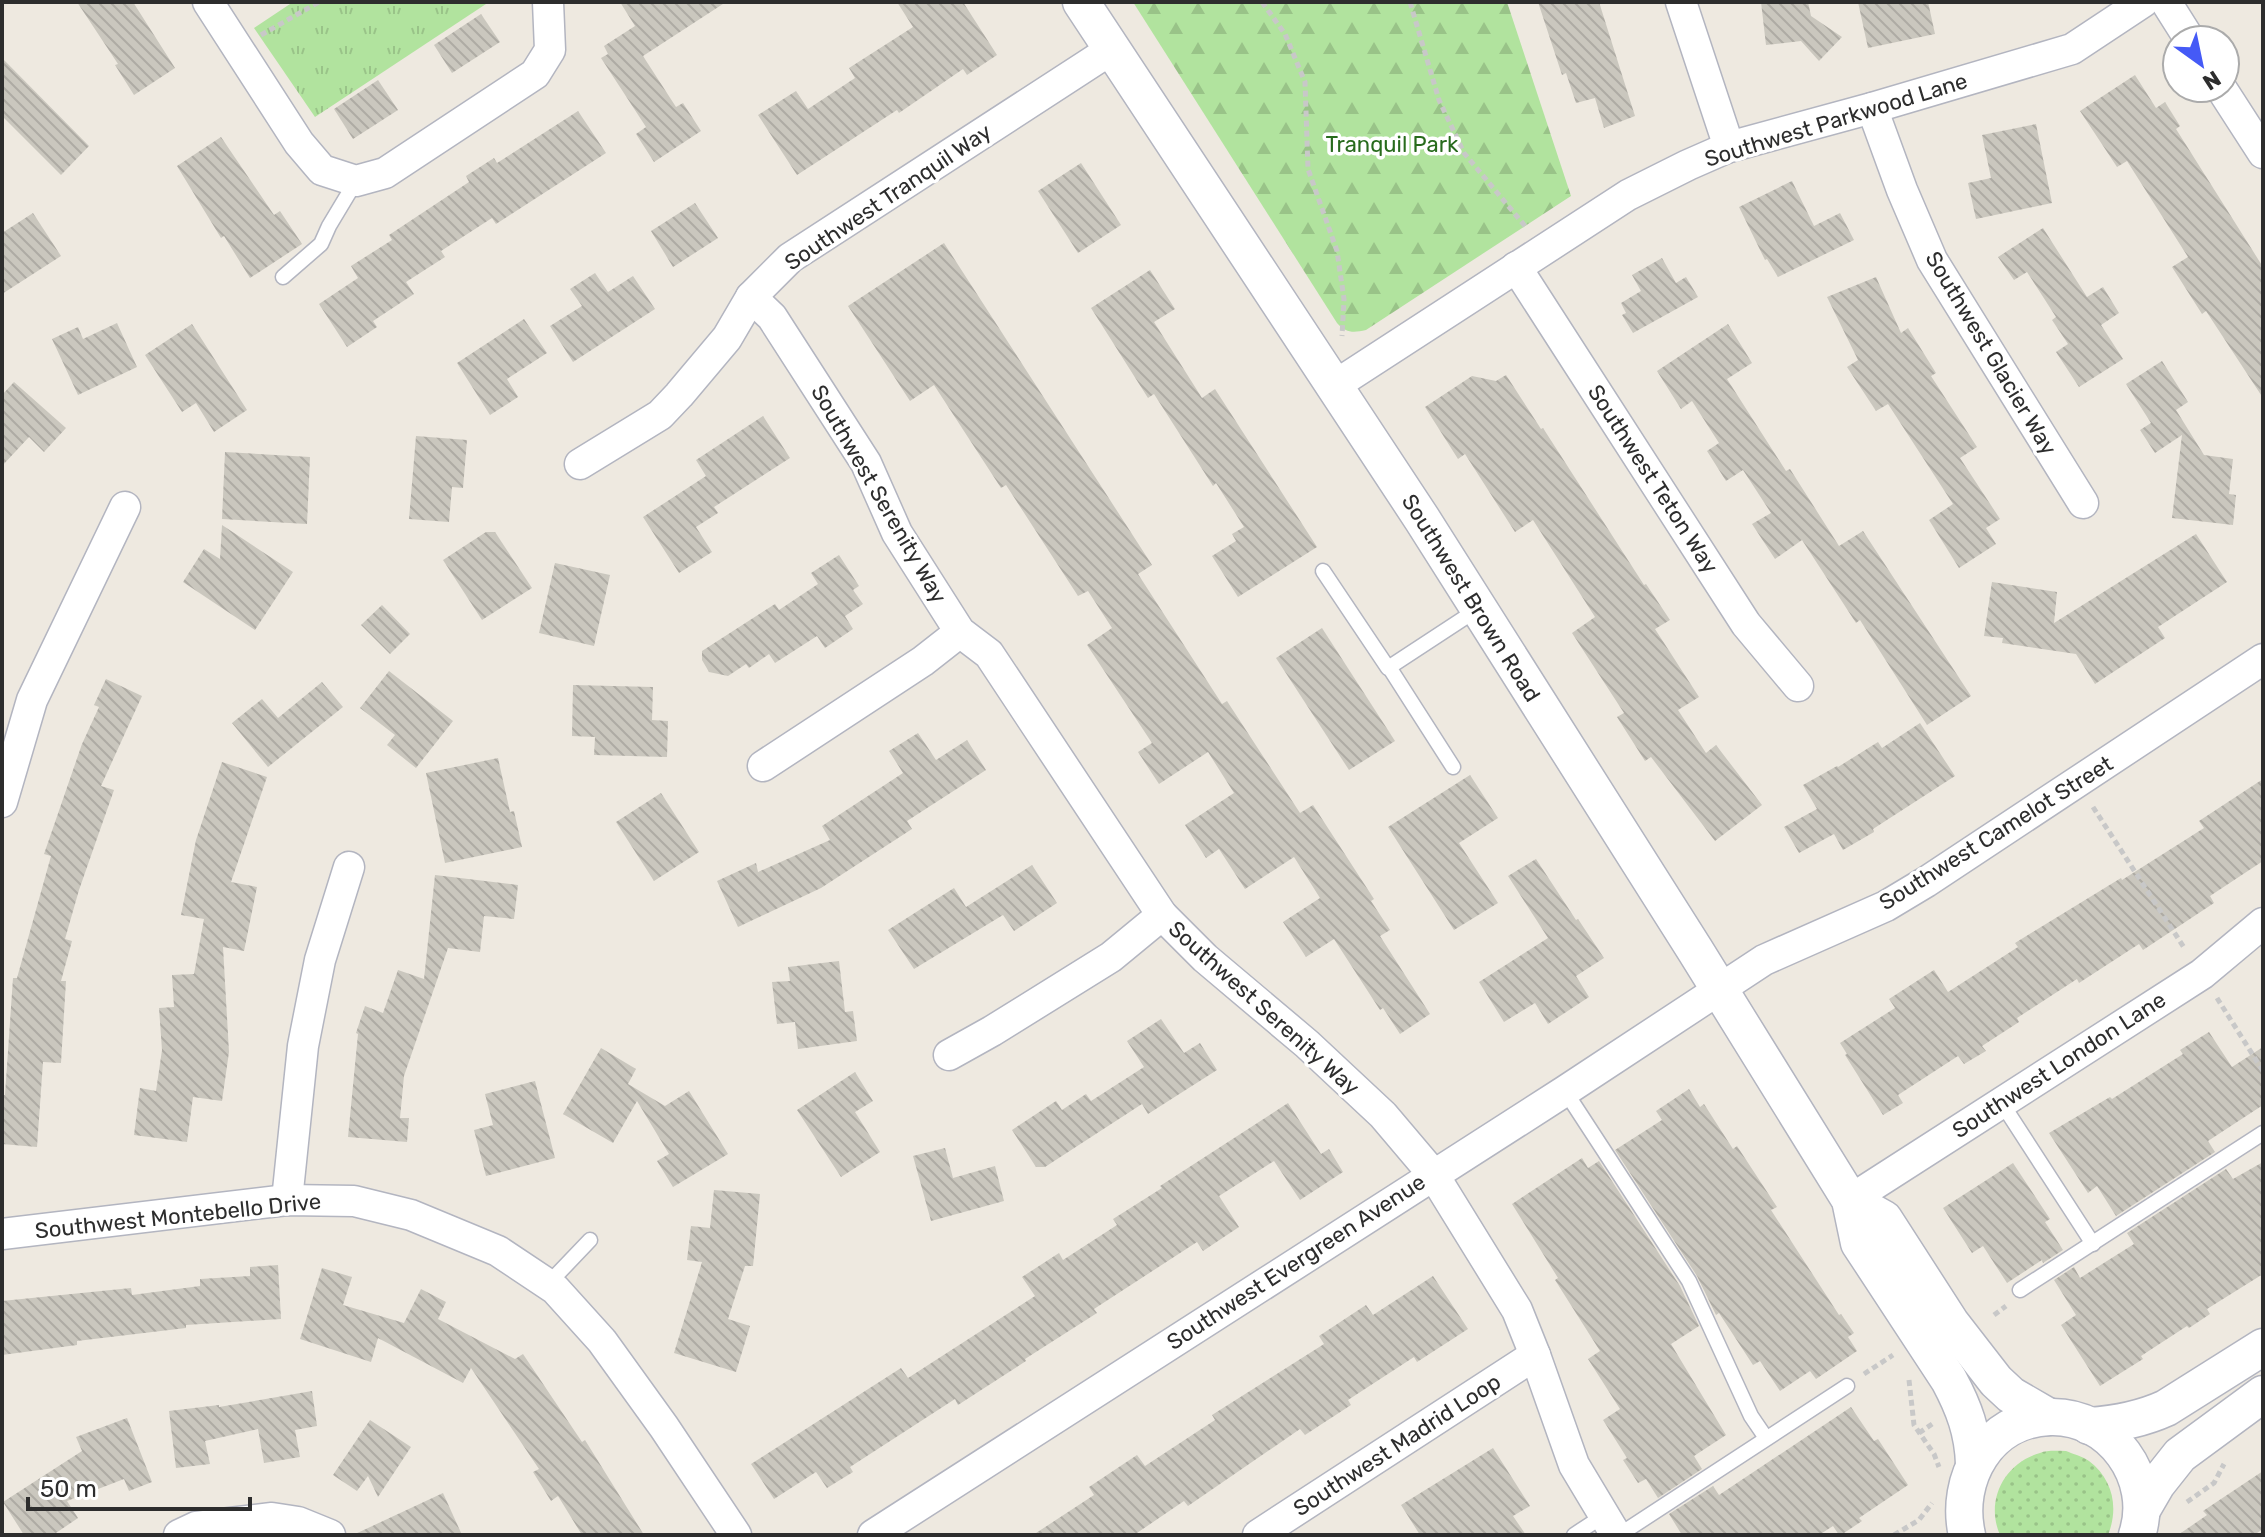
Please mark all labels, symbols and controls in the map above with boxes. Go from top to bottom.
north arrow [2161,24,2241,104]
text: N [2198,65,2226,96]
street label: Southwest Parkwood Lane [1701,67,1971,173]
street label: Southwest Tranquil Way [779,118,997,276]
park label: Tranquil Park [1326,131,1459,158]
street label: Southwest Glacier Way [1920,246,2062,460]
street label: Southwest Serenity Way [805,380,953,608]
street label: Southwest Teton Way [1582,380,1724,578]
street label: Southwest Brown Road [1396,489,1546,707]
street label: Southwest Camelot Street [1874,750,2118,916]
street label: Southwest Serenity Way [1163,915,1365,1101]
street label: Southwest London Lane [1947,986,2171,1144]
street label: Southwest Evergreen Avenue [1162,1168,1430,1356]
street label: Southwest Montebello Drive [34,1188,322,1244]
street label: Southwest Madrid Loop [1288,1368,1506,1522]
scale bar [28,1461,250,1511]
text: 50 m [40,1475,97,1503]

